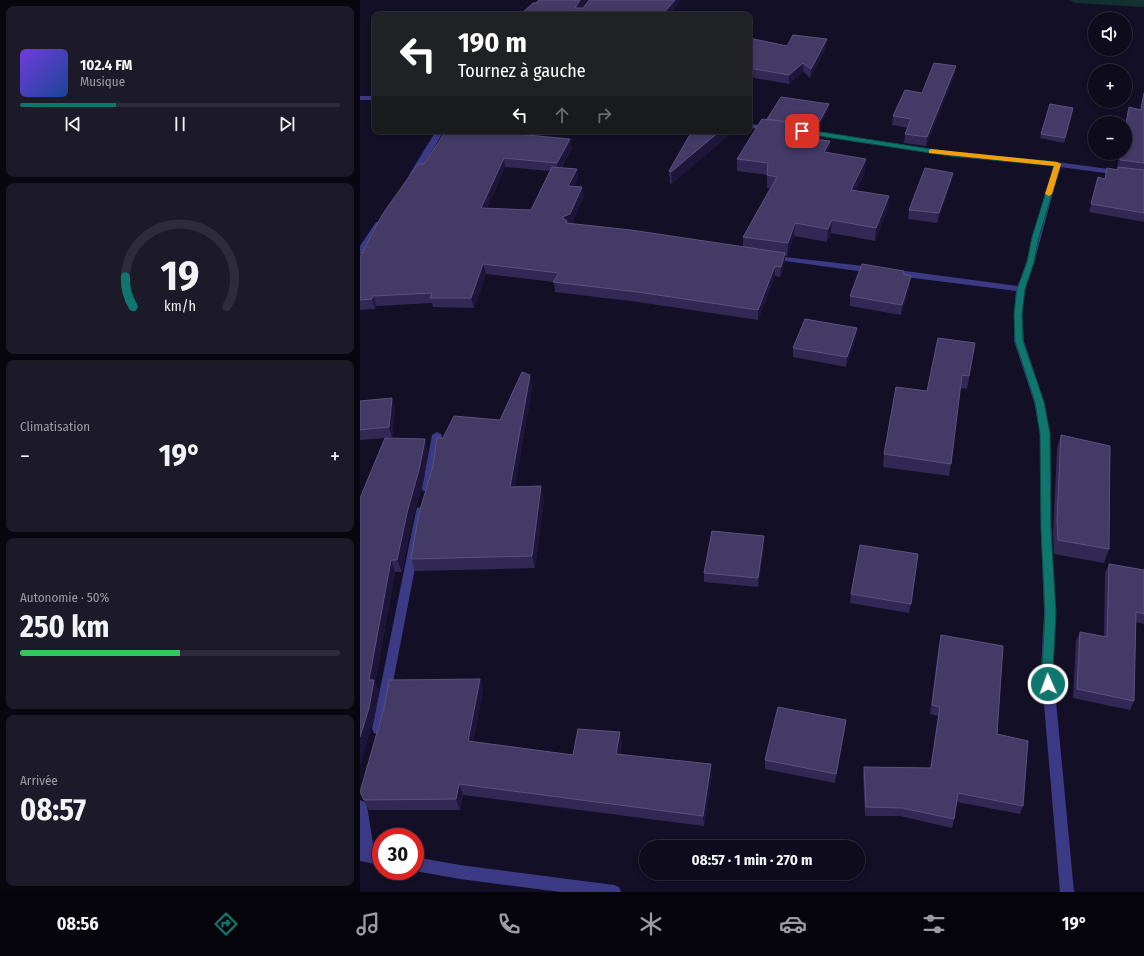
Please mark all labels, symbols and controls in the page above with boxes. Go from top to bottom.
map controls [1088,12,1132,160]
button: sound [1088,12,1132,56]
text: 190 m [458,26,527,59]
icon: left [392,28,444,80]
text: 102.4 FM [80,56,132,74]
text: Tournez à gauche [458,60,586,82]
button: + [1088,64,1132,108]
text: Musique [80,74,125,89]
icon: left [509,104,531,126]
icon: ahead [551,104,573,126]
icon: right [593,104,615,126]
icon: previous [62,113,84,135]
icon: pause [169,113,191,135]
icon: next [276,113,298,135]
pin [785,114,819,148]
button: − [1088,116,1132,160]
icon: arrive [791,120,813,142]
text: 19 [160,251,200,301]
text: km/h [164,297,196,314]
text: Climatisation [20,419,90,434]
text: 19° [159,438,201,474]
text: − [20,443,30,470]
text: + [330,443,340,470]
text: Autonomie · 50% [20,590,109,605]
text: 250 km [20,609,109,645]
position arrow [1027,663,1069,705]
text: Arrivée [20,773,58,788]
text: 08:57 [20,792,86,828]
speed limit sign: 30 [372,828,424,880]
text: 08:57 · 1 min · 270 m [692,851,812,869]
icon: directions [212,910,240,938]
icon: music [354,910,382,938]
icon: phone [495,910,523,938]
icon: climate [637,910,665,938]
icon: car [779,910,807,938]
icon: filters [920,910,948,938]
text: 08:56 [57,913,99,935]
text: 19° [1062,913,1087,935]

